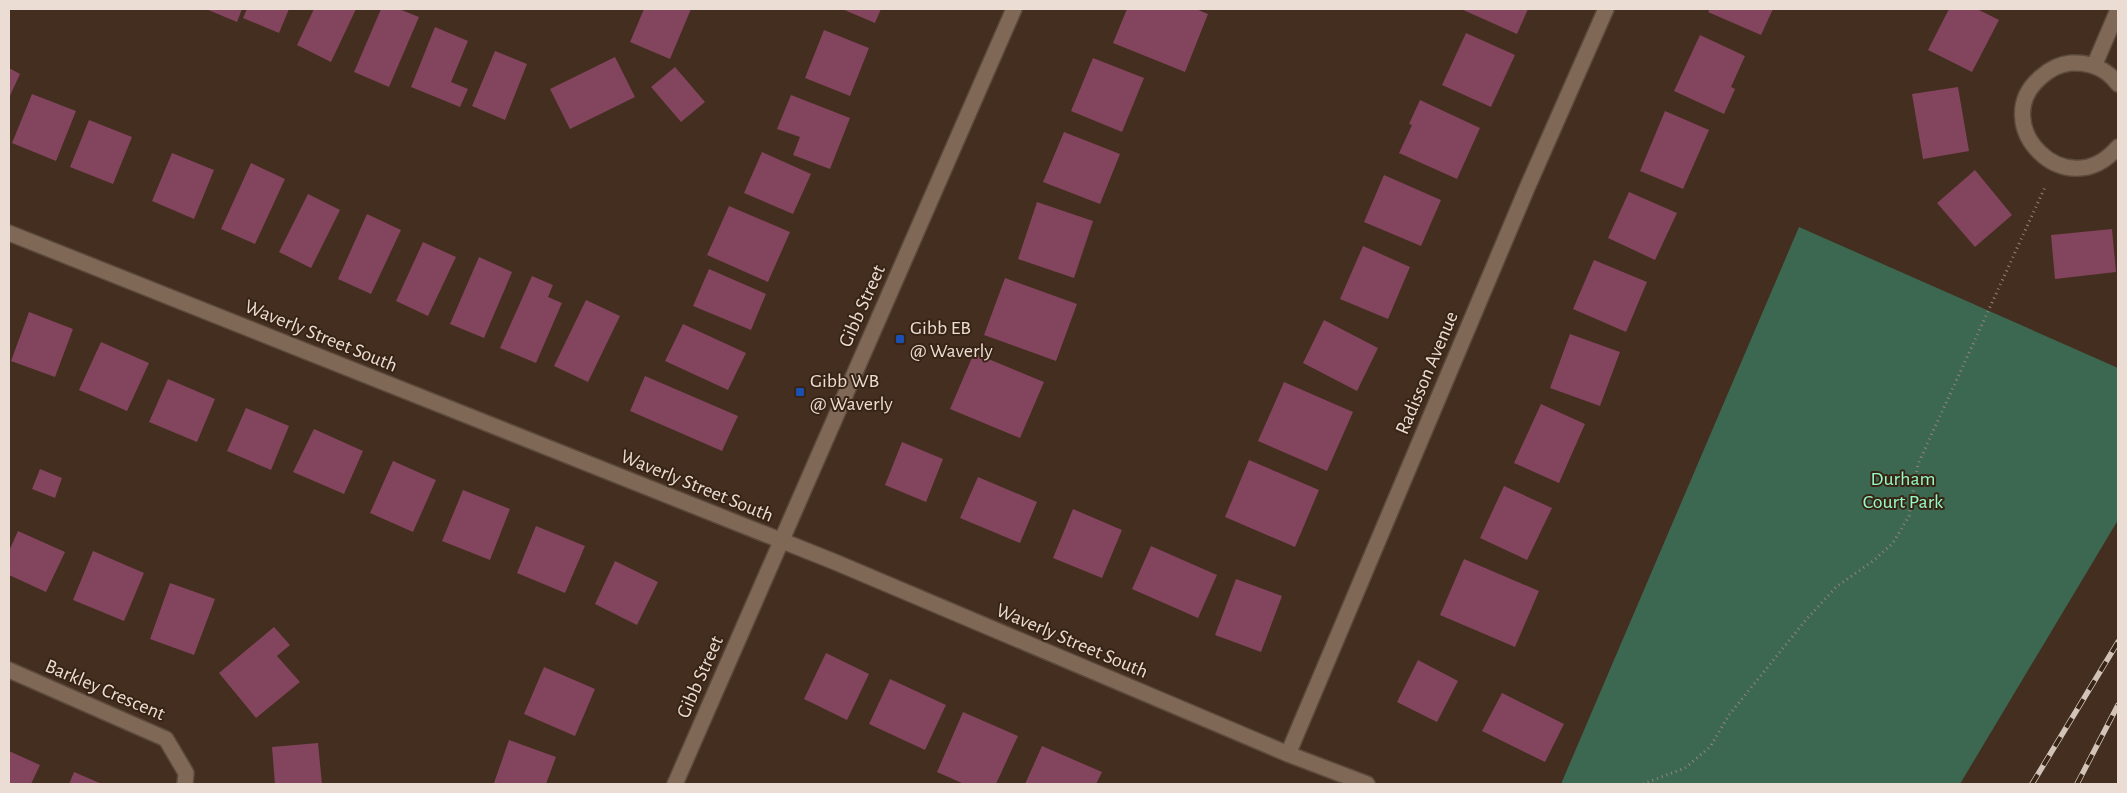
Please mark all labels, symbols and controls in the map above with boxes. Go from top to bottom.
street label: Gibb Street [835,261,889,350]
street label: Waverly Street South [242,296,400,376]
street label: Radisson Avenue [1392,309,1462,437]
place label: Gibb EB @ Waverly [910,318,993,361]
marker: Gibb EB @ Waverly [894,333,906,345]
place label: Gibb WB @ Waverly [810,371,893,414]
marker: Gibb WB @ Waverly [794,386,806,398]
street label: Waverly Street South [618,446,776,526]
park label: Durham Court Park [1863,469,1943,512]
street label: Waverly Street South [993,600,1151,682]
street label: Gibb Street [673,632,727,721]
street label: Barkley Crescent [42,656,168,724]

